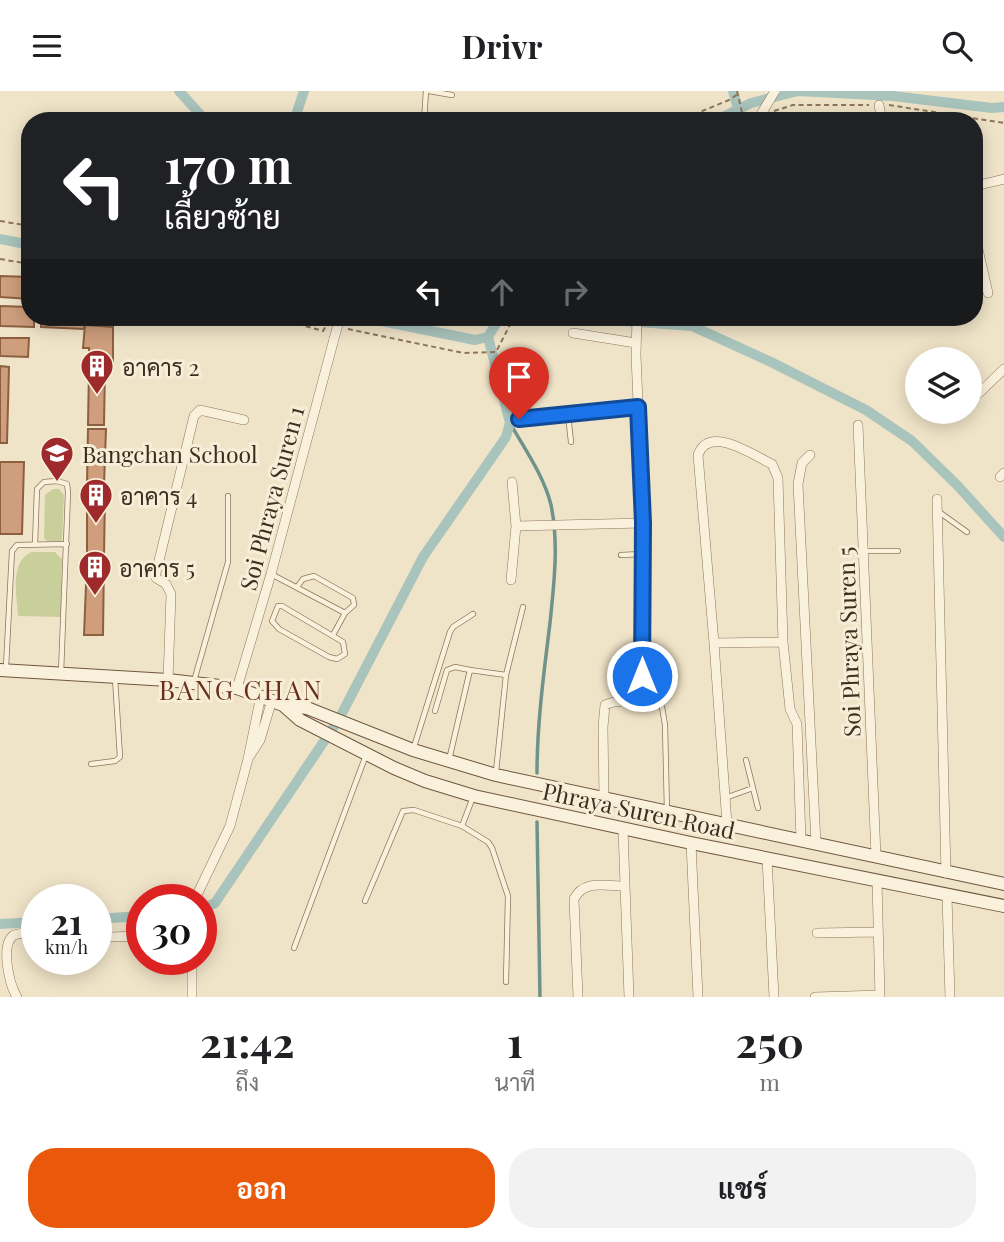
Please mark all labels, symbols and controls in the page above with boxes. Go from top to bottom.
text: Drivr [462,24,542,67]
icon: menu [28,27,66,65]
icon: search [938,27,976,65]
text: 170 m [164,131,292,196]
icon: left [49,140,140,231]
text: เลี้ยวซ้าย [164,194,281,237]
icon: left [410,273,448,311]
icon: ahead [483,273,521,311]
icon: right [556,273,594,311]
building icon: อาคาร 2 [78,347,116,396]
pin [489,347,549,419]
map controls [905,347,982,424]
button: layers [905,347,982,424]
place label: อาคาร 2 [122,351,200,382]
icon: arrive [500,358,538,396]
street label: Soi Phraya Suren 1 [232,402,311,593]
school or university icon: Bangchan School [38,434,76,483]
place label: Bangchan School [82,438,258,469]
building icon: อาคาร 4 [77,476,115,525]
place label: อาคาร 4 [120,480,197,511]
street label: Soi Phraya Suren 5 [829,546,867,738]
building icon: อาคาร 5 [76,548,114,597]
place label: อาคาร 5 [119,552,195,583]
position arrow [605,639,679,713]
district label: BANG CHAN [159,672,323,707]
street label: Phraya Suren Road [540,774,738,846]
speed limit sign: 30 [126,884,217,975]
text: 21 [51,897,82,944]
text: km/h [45,935,88,959]
text: 21:42 [200,1013,294,1069]
text: 1 [507,1013,523,1069]
text: 250 [736,1013,804,1069]
text: ถึง [235,1066,259,1097]
text: นาที [495,1066,535,1097]
text: m [759,1066,780,1097]
button: ออก [28,1148,495,1228]
button: แชร์ [509,1148,976,1228]

